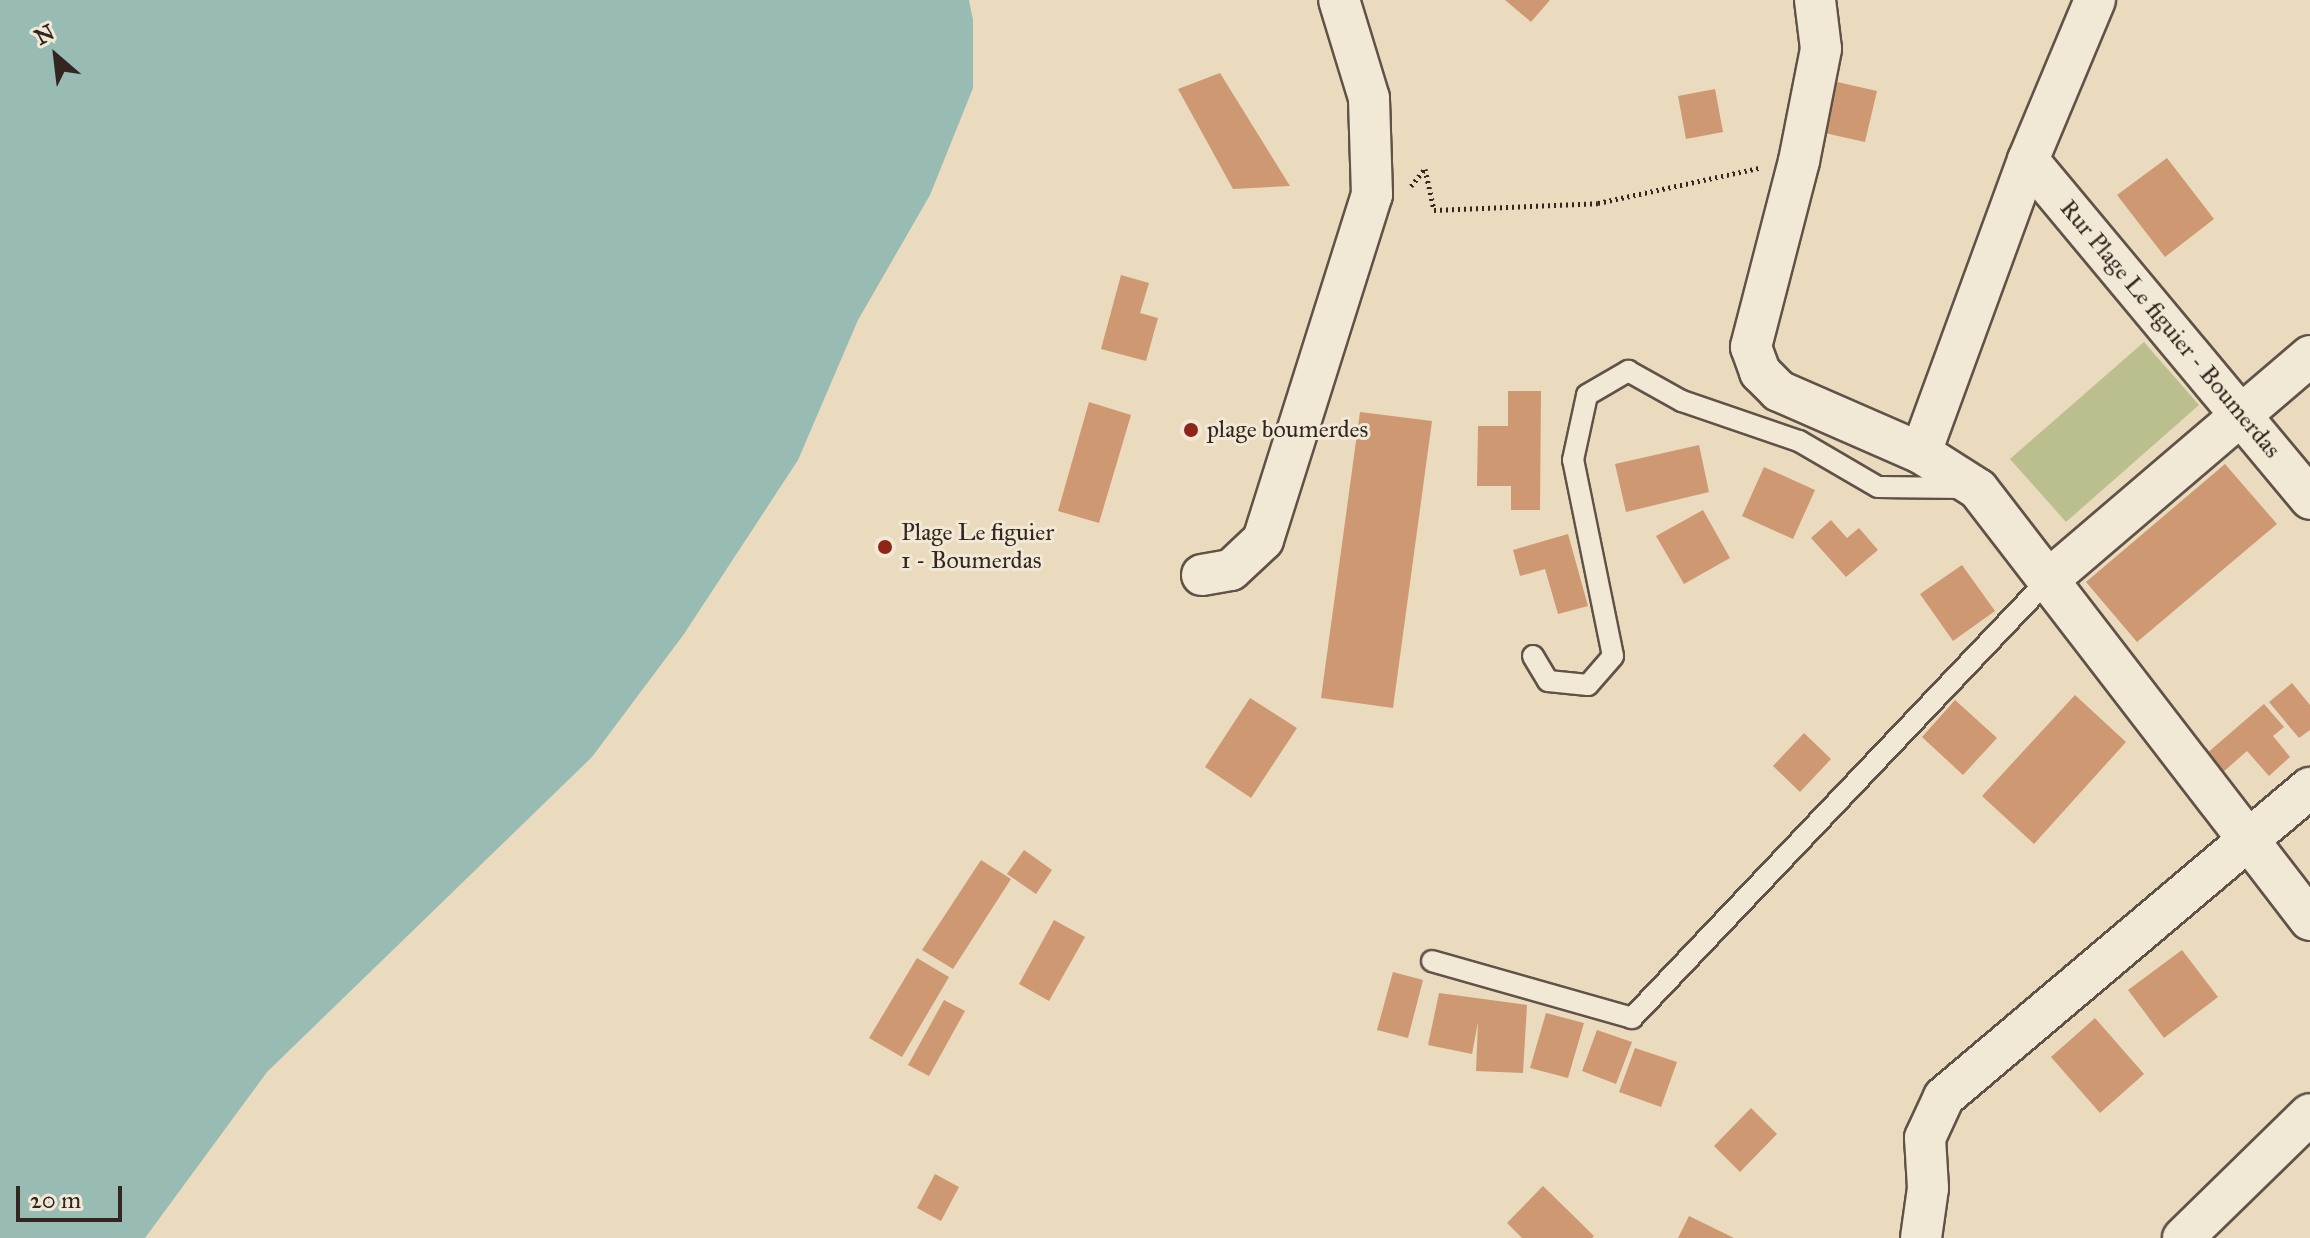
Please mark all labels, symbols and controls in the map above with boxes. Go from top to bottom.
north arrow [16,16,96,96]
text: N [30,18,59,51]
street label: Rur Plage Le figuier - Boumerdas [2054,194,2286,464]
place label: plage boumerdes [1207,416,1368,444]
marker: plage boumerdes [1182,421,1200,439]
place label: Plage Le figuier 1 - Boumerdas [901,519,1054,575]
marker: Plage Le figuier 1 - Boumerdas [876,538,894,556]
scale bar [20,1170,126,1220]
text: 20 m [30,1185,81,1215]

